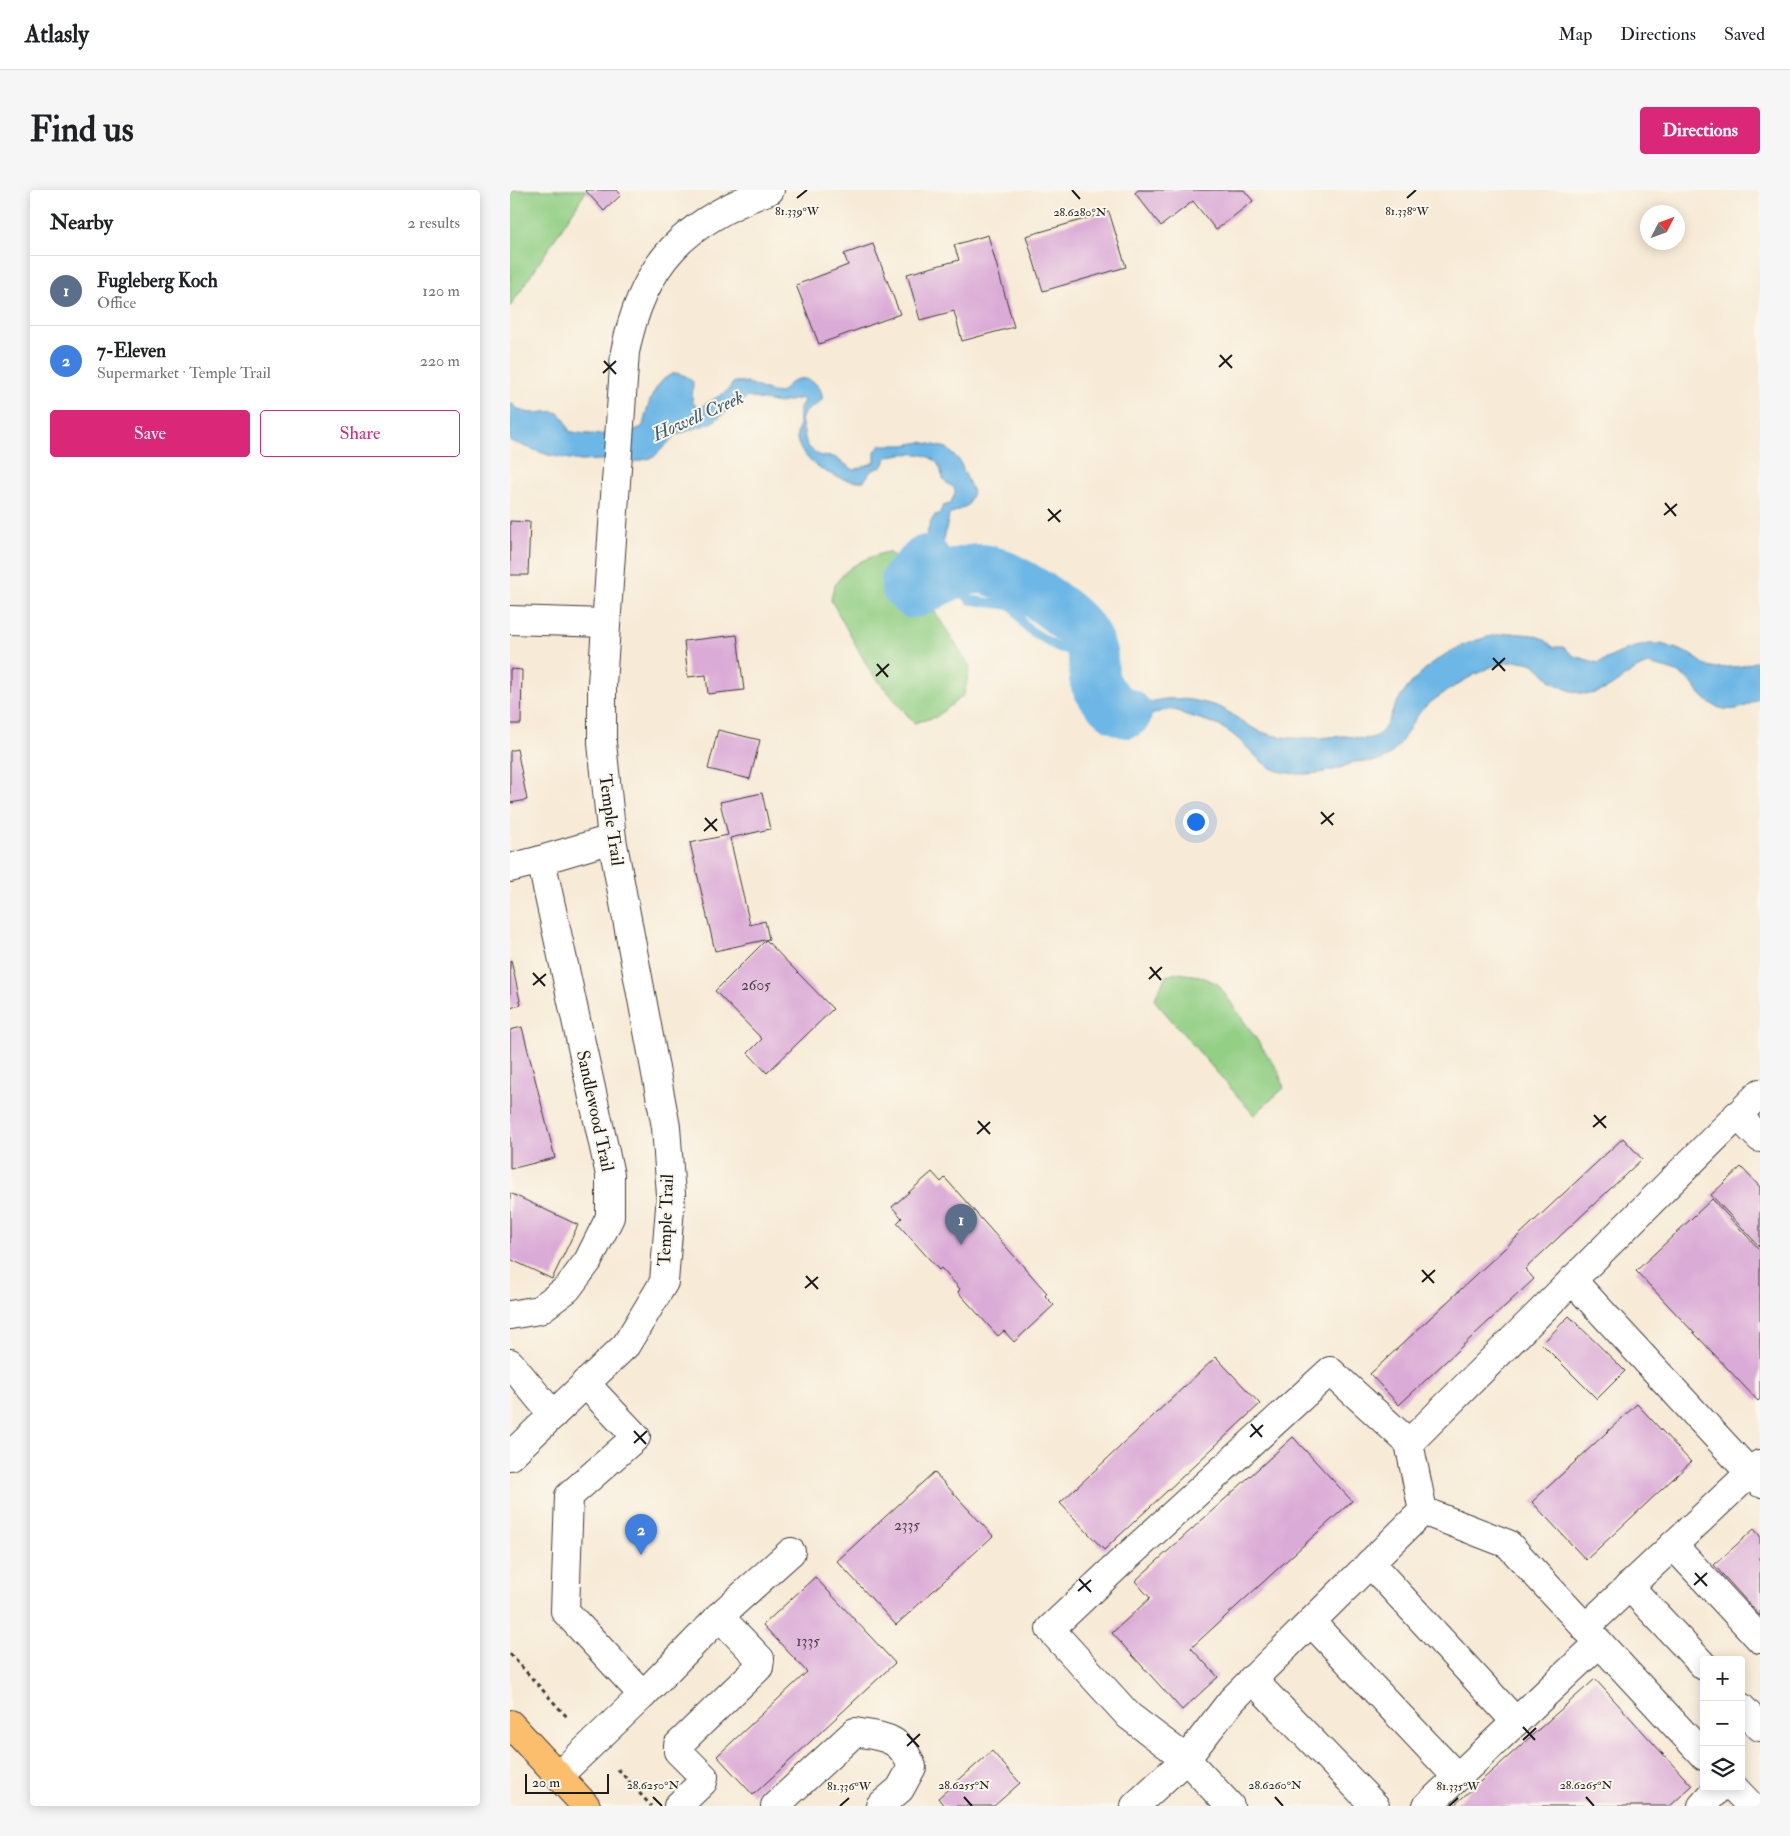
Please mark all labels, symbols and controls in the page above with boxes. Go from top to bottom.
text: Atlasly [25,19,89,50]
text: Map [1559,23,1592,46]
text: Directions [1620,23,1696,46]
text: Saved [1724,23,1765,46]
button: Directions [1640,107,1760,154]
text: Find us [30,108,134,152]
text: 81.339°W [775,204,820,219]
text: 81.338°W [1385,204,1430,219]
text: 28.6280°N [1054,205,1107,220]
north arrow [1640,205,1685,250]
text: Nearby [50,209,113,236]
text: 2 results [407,213,460,233]
text: Fugleberg Koch [97,269,218,293]
text: 1 [63,281,69,301]
text: 120 m [422,281,460,301]
text: Office [97,293,136,313]
text: 7-Eleven [97,339,166,363]
text: 2 [62,351,70,371]
text: 220 m [420,351,460,371]
text: Supermarket · Temple Trail [97,363,271,383]
water label: Howell Creek [648,385,747,447]
button: Save [50,410,250,457]
button: Share [260,410,460,457]
street label: Temple Trail [593,773,629,868]
your location [1183,809,1209,835]
house number: 2605 [741,976,771,995]
street label: Sandlewood Trail [571,1048,619,1174]
street label: Temple Trail [653,1173,679,1267]
pin: 1 [945,1204,977,1245]
pin: 2 [625,1514,657,1555]
house number: 2335 [894,1516,920,1535]
house number: 1335 [796,1632,820,1651]
map controls [1700,1656,1745,1791]
button: + [1700,1656,1745,1701]
button: − [1700,1701,1745,1746]
button: layers [1700,1746,1745,1791]
scale bar [525,1771,609,1794]
text: 20 m [532,1774,560,1791]
text: 28.6250°N [627,1778,679,1793]
text: 28.6255°N [938,1778,990,1793]
text: 28.6260°N [1248,1778,1302,1793]
text: 28.6265°N [1560,1778,1612,1793]
text: 81.336°W [827,1779,872,1794]
text: 81.335°W [1436,1779,1480,1794]

